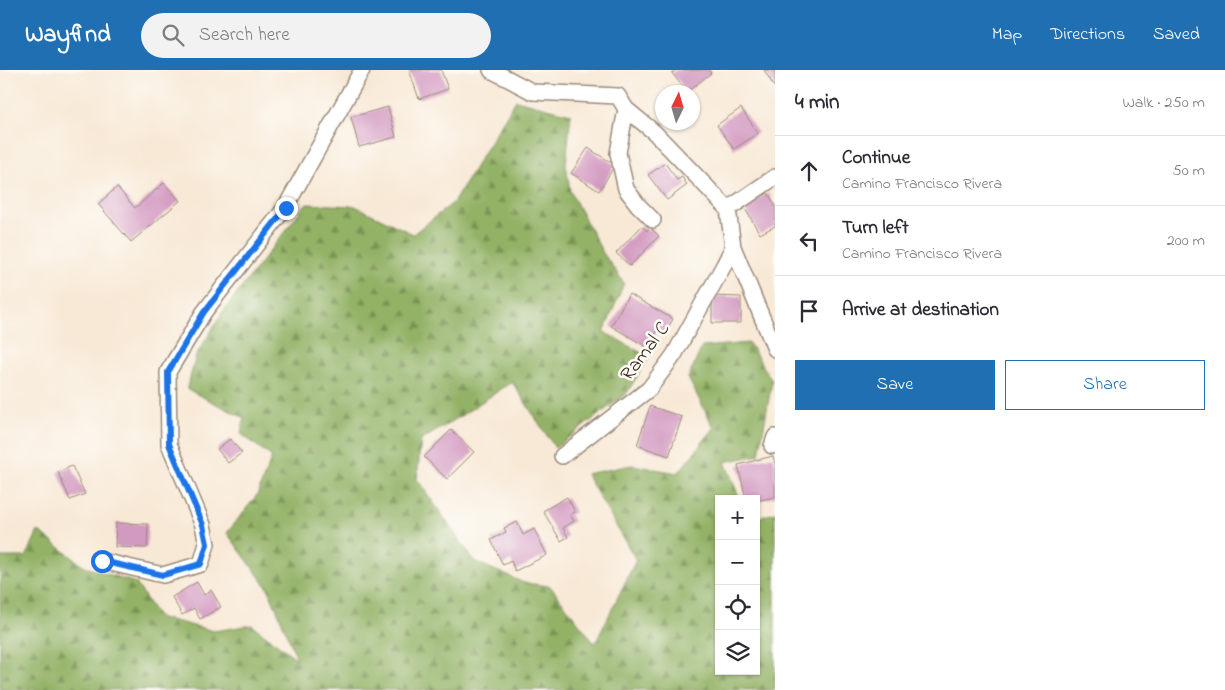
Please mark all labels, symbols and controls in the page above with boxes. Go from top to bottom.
search box [141,13,491,58]
text: Wayfind [25,18,111,53]
icon: search [159,21,187,49]
text: Search here [199,22,290,49]
text: Map [992,22,1022,48]
text: Directions [1050,22,1125,48]
text: Saved [1153,22,1200,48]
north arrow [655,85,700,130]
text: 4 min [795,88,839,118]
text: Walk · 250 m [1122,91,1205,115]
text: Continue [842,145,910,172]
icon: ahead [795,157,823,185]
text: 50 m [1173,159,1205,183]
text: Camino Francisco Rivera [842,172,1002,196]
route end [275,197,298,220]
text: Turn left [842,215,909,242]
icon: left [795,227,823,255]
text: 200 m [1167,229,1205,253]
text: Camino Francisco Rivera [842,242,1002,266]
icon: arrive [795,297,823,325]
text: Arrive at destination [842,297,999,324]
street label: Ramal C [614,316,678,388]
button: Save [795,360,995,410]
button: Share [1005,360,1205,410]
map controls [715,495,760,675]
button: + [715,495,760,540]
button: − [715,540,760,585]
route start [91,550,114,573]
button: locate [715,585,760,630]
button: layers [715,630,760,675]

